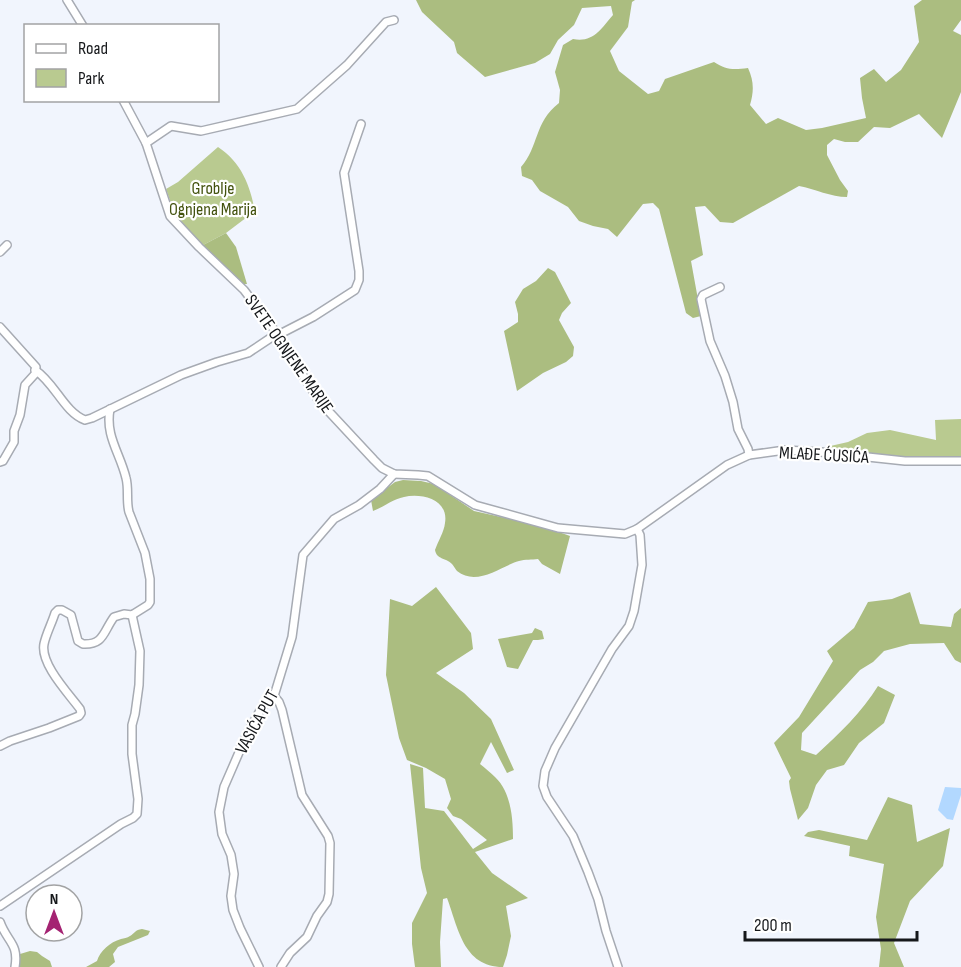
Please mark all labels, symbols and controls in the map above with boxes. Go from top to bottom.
legend [24,24,219,102]
text: Road [78,38,108,59]
text: Park [78,68,104,89]
park label: Groblje Ognjena Marija [169,178,257,220]
street label: SVETE OGNJENE MARIJE [240,291,338,417]
street label: MLAĐE ĆUSIĆA [779,442,870,468]
street label: VASIĆA PUT [231,686,283,758]
north arrow [24,883,84,943]
text: N [50,890,58,909]
scale bar [745,904,918,942]
text: 200 m [754,915,792,936]

